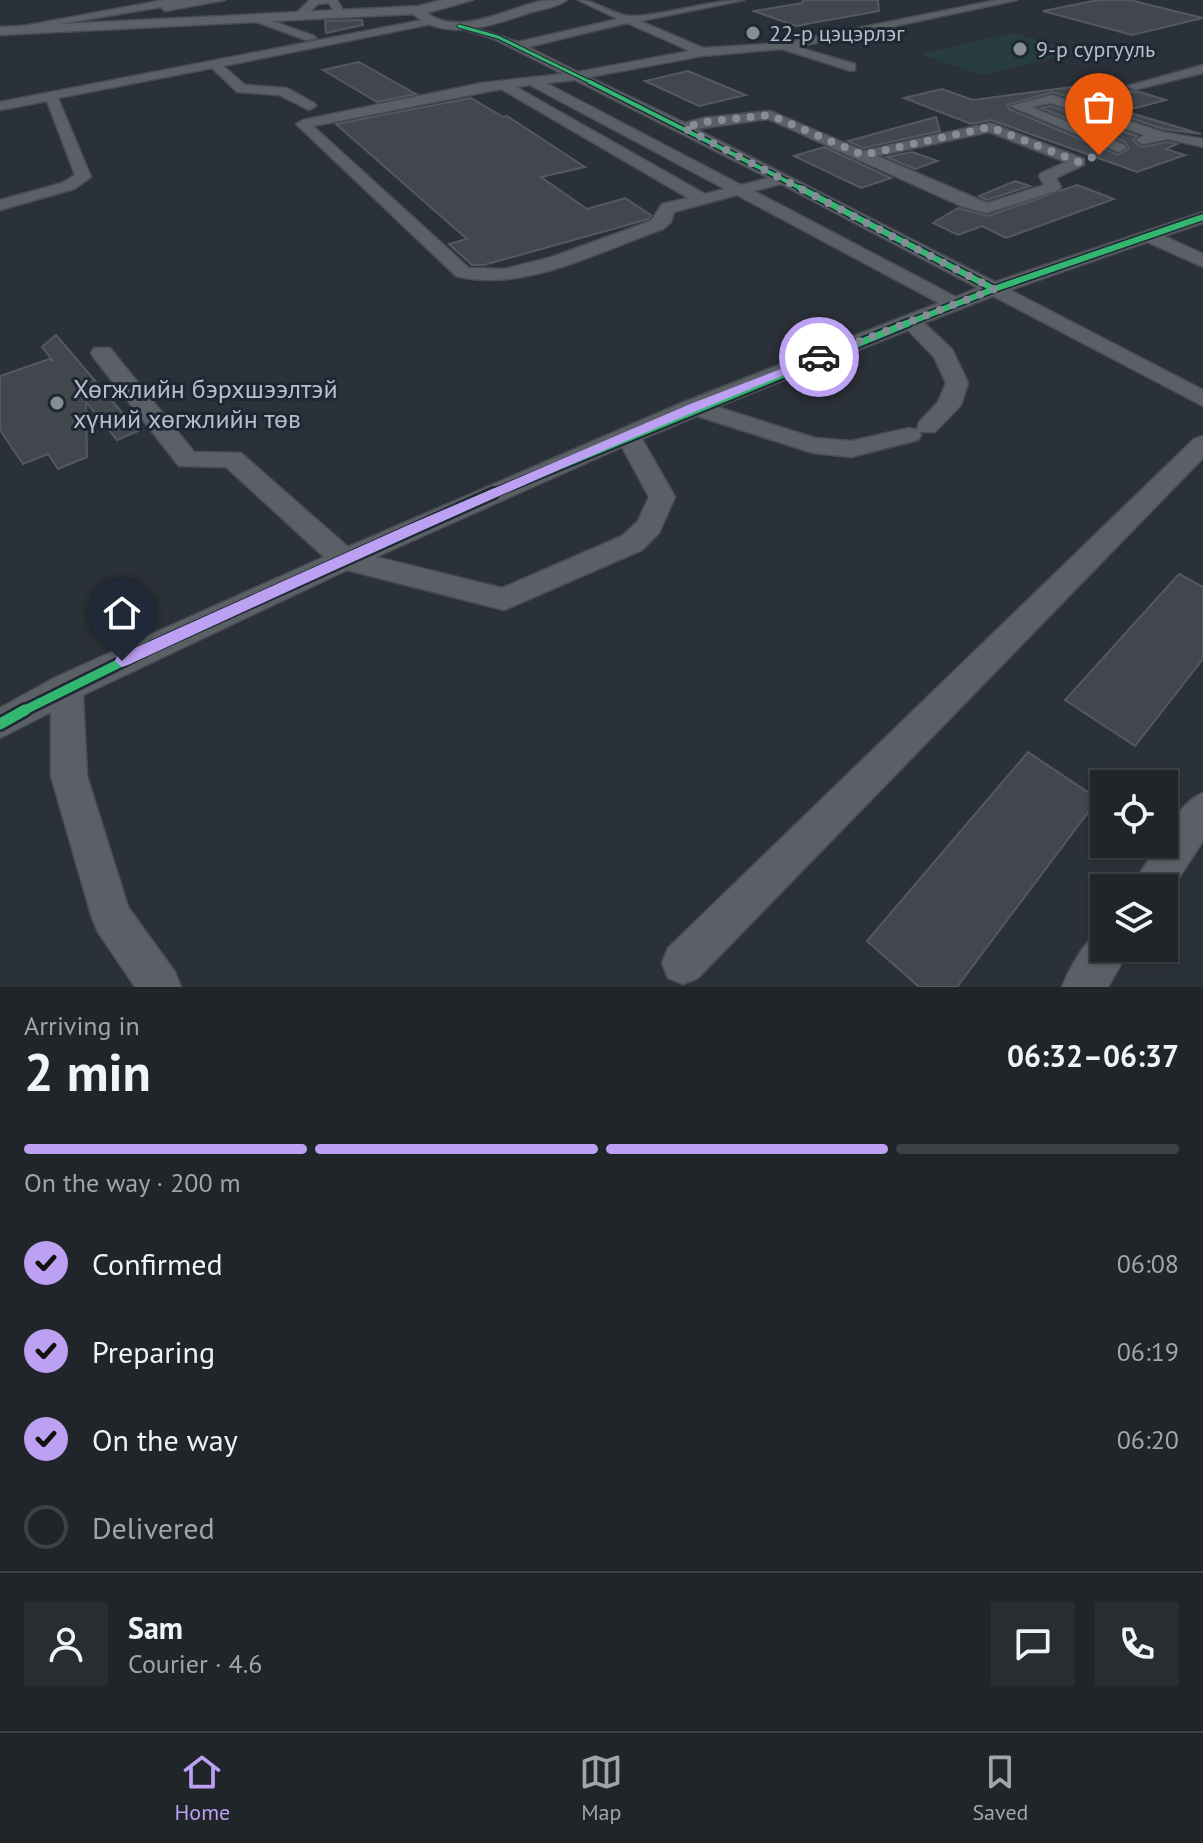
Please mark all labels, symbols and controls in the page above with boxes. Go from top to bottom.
place label: 22-р цэцэрлэг [769,19,905,47]
marker: 22-р цэцэрлэг [744,24,762,42]
place label: 9-р сургууль [1036,35,1155,63]
marker: 9-р сургууль [1011,40,1029,58]
pin [1065,73,1133,155]
icon: bag [1077,85,1121,129]
courier [779,317,859,397]
icon: car [797,335,841,379]
place label: Хөгжлийн бэрхшээлтэй хүний хөгжлийн төв [73,372,338,435]
marker: Хөгжлийн бэрхшээлтэй хүний хөгжлийн төв [48,394,66,412]
pin [88,579,156,661]
icon: home [100,591,144,635]
map controls [1090,770,1178,962]
button: locate [1090,770,1178,858]
button: layers [1090,874,1178,962]
text: Arriving in [24,1009,140,1042]
text: 06:32–06:37 [1007,1036,1179,1075]
text: 2 min [24,1038,151,1105]
text: On the way · 200 m [24,1166,241,1199]
icon: check [24,1241,68,1285]
text: Confirmed [92,1244,223,1283]
text: 06:08 [1117,1247,1179,1280]
icon: check [24,1329,68,1373]
text: Preparing [92,1332,215,1371]
text: 06:19 [1117,1335,1179,1368]
icon: check [24,1417,68,1461]
text: On the way [92,1420,238,1459]
text: 06:20 [1117,1423,1179,1456]
text: Delivered [92,1508,215,1547]
button: person [24,1602,108,1686]
button: chat [991,1602,1075,1686]
button: phone [1095,1602,1179,1686]
text: Sam [128,1608,183,1647]
text: Courier · 4.6 [128,1647,262,1680]
tab: Home [175,1750,230,1826]
tab: Map [579,1750,623,1826]
tab: Saved [972,1750,1028,1826]

